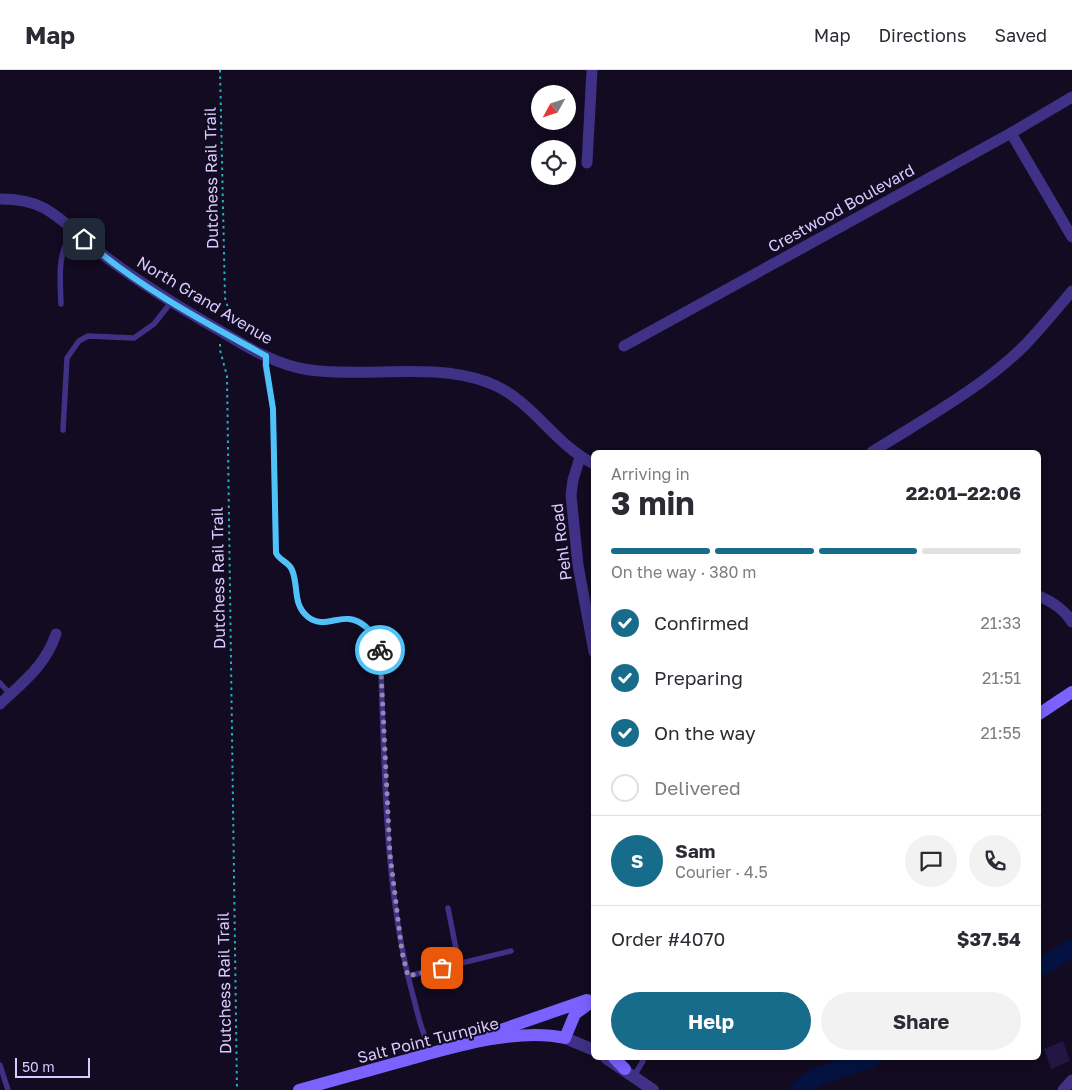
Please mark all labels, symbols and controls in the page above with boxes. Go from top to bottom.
text: Map [25,20,75,49]
text: Map [814,24,850,46]
text: Directions [878,24,966,46]
text: Saved [994,24,1047,46]
north arrow [531,85,576,130]
map controls [531,85,576,185]
street label: Dutchess Rail Trail [200,107,222,249]
button: locate [531,140,576,185]
street label: Crestwood Boulevard [764,159,918,257]
pin [63,218,105,260]
icon: home [70,225,98,253]
street label: North Grand Avenue [133,251,277,349]
text: Arriving in [611,464,690,484]
text: 22:01–22:06 [906,481,1021,504]
text: 3 min [611,484,695,522]
street label: Pehl Road [546,502,576,582]
street label: Dutchess Rail Trail [207,507,229,649]
text: On the way · 380 m [611,562,757,582]
icon: check [611,609,639,637]
text: Confirmed [654,611,749,634]
text: 21:33 [980,613,1021,633]
courier [355,625,405,675]
icon: bike [366,636,394,664]
icon: check [611,664,639,692]
text: Preparing [654,666,743,689]
text: 21:51 [982,668,1021,688]
icon: check [611,719,639,747]
text: On the way [654,721,756,744]
text: 21:55 [981,723,1021,743]
text: Delivered [654,776,741,799]
button: chat [905,835,957,887]
button: phone [969,835,1021,887]
text: Sam [675,839,715,862]
text: S [631,849,643,872]
text: Courier · 4.5 [675,862,768,882]
street label: Dutchess Rail Trail [213,912,235,1054]
text: Order #4070 [611,927,725,950]
text: $37.54 [957,927,1021,950]
pin [421,947,463,989]
icon: bag [428,954,456,982]
button: Help [611,992,811,1050]
button: Share [821,992,1021,1050]
street label: Salt Point Turnpike [355,1013,501,1067]
scale bar [15,1055,90,1078]
text: 50 m [22,1058,55,1075]

